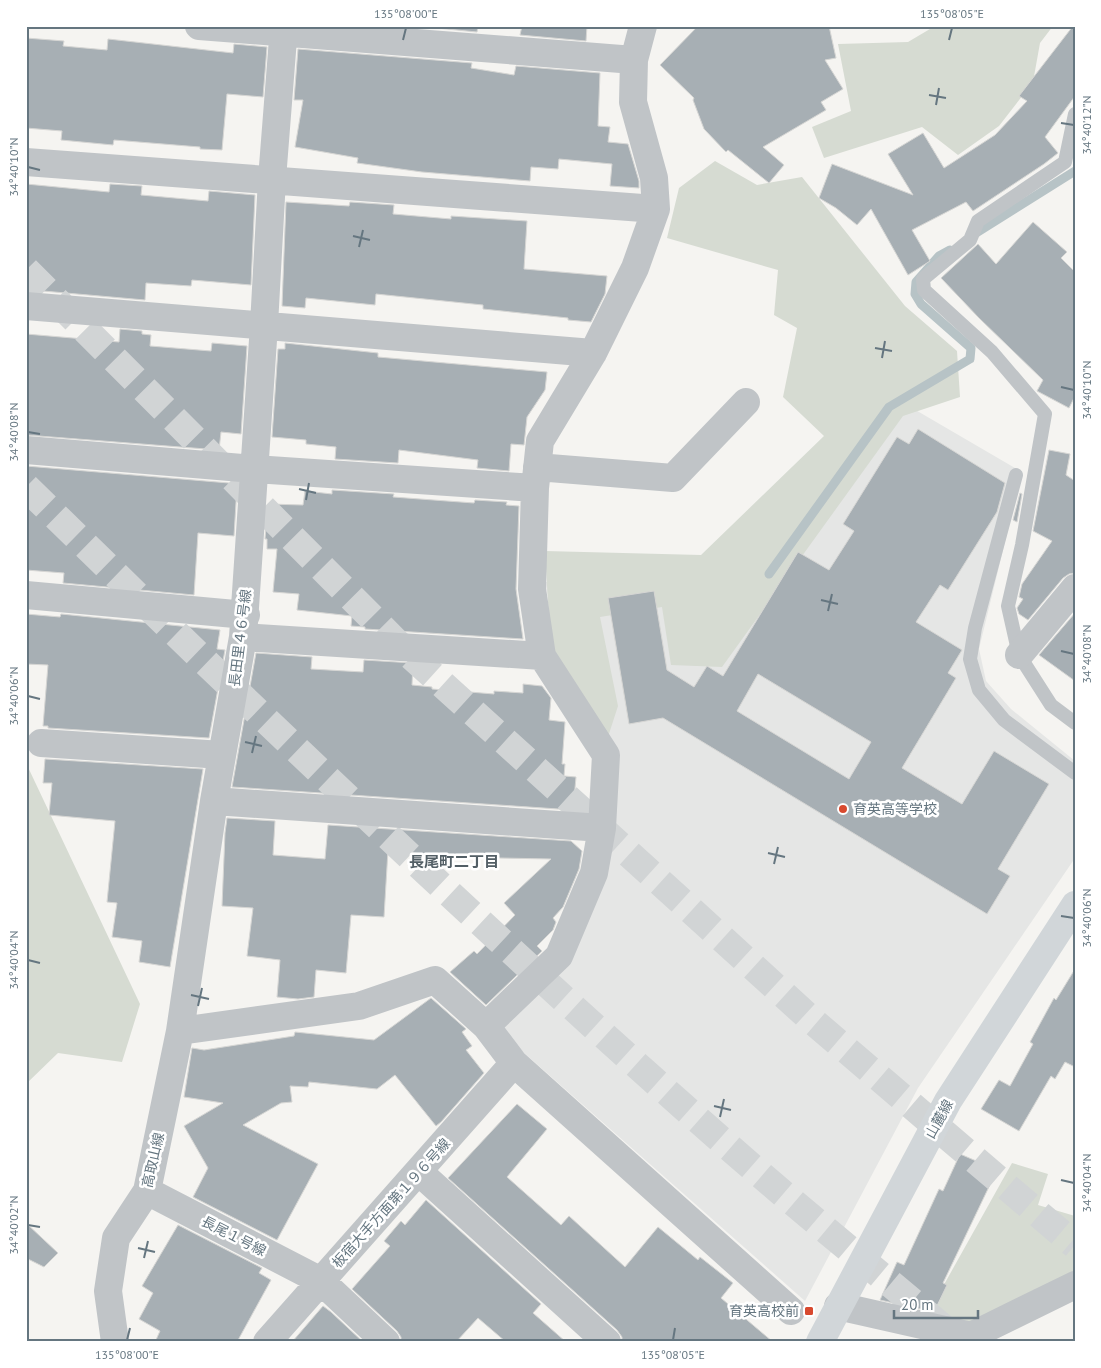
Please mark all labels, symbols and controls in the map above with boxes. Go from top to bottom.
text: 135°08'00"E [374,6,438,21]
text: 135°08'05"E [920,6,984,21]
text: 34°40'12"N [1079,95,1094,155]
text: 34°40'10"N [6,137,21,197]
text: 34°40'10"N [1079,360,1094,420]
text: 34°40'08"N [6,402,21,462]
street label: 長田里４６号線 [225,588,255,688]
text: 34°40'08"N [1079,624,1094,684]
text: 34°40'06"N [6,666,21,726]
place label: 育英高等学校 [853,800,937,818]
marker: 育英高等学校 [837,803,849,815]
district label: 長尾町二丁目 [409,852,499,871]
text: 34°40'06"N [1079,888,1094,948]
text: 34°40'04"N [6,930,21,990]
street label: 山麓線 [921,1096,957,1142]
street label: 高取山線 [138,1131,168,1189]
street label: 板宿大手方面第１９６号線 [328,1135,454,1271]
text: 34°40'04"N [1079,1153,1094,1213]
text: 34°40'02"N [6,1195,21,1255]
street label: 長尾１号線 [199,1212,269,1260]
scale bar [894,1288,977,1320]
text: 20 m [901,1295,934,1314]
place label: 育英高校前 [729,1302,799,1320]
marker: 育英高校前 [803,1305,815,1317]
text: 135°08'00"E [95,1347,159,1362]
text: 135°08'05"E [641,1347,705,1362]

